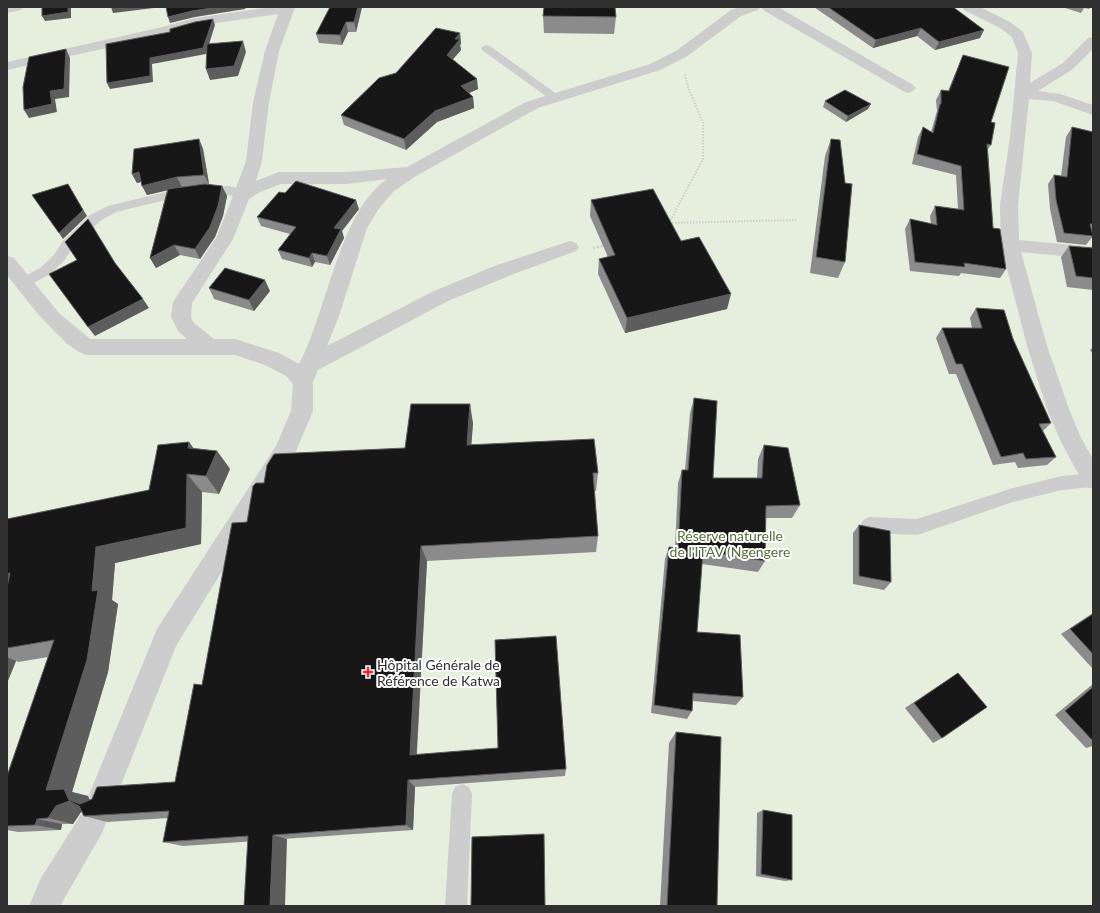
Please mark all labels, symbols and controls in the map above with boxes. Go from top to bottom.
park label: Réserve naturelle de l'ITAV (Ngengere [670,527,790,560]
place label: Hôpital Générale de Référence de Katwa [377,656,500,689]
marker: Hôpital Générale de Référence de Katwa [362,666,374,678]

